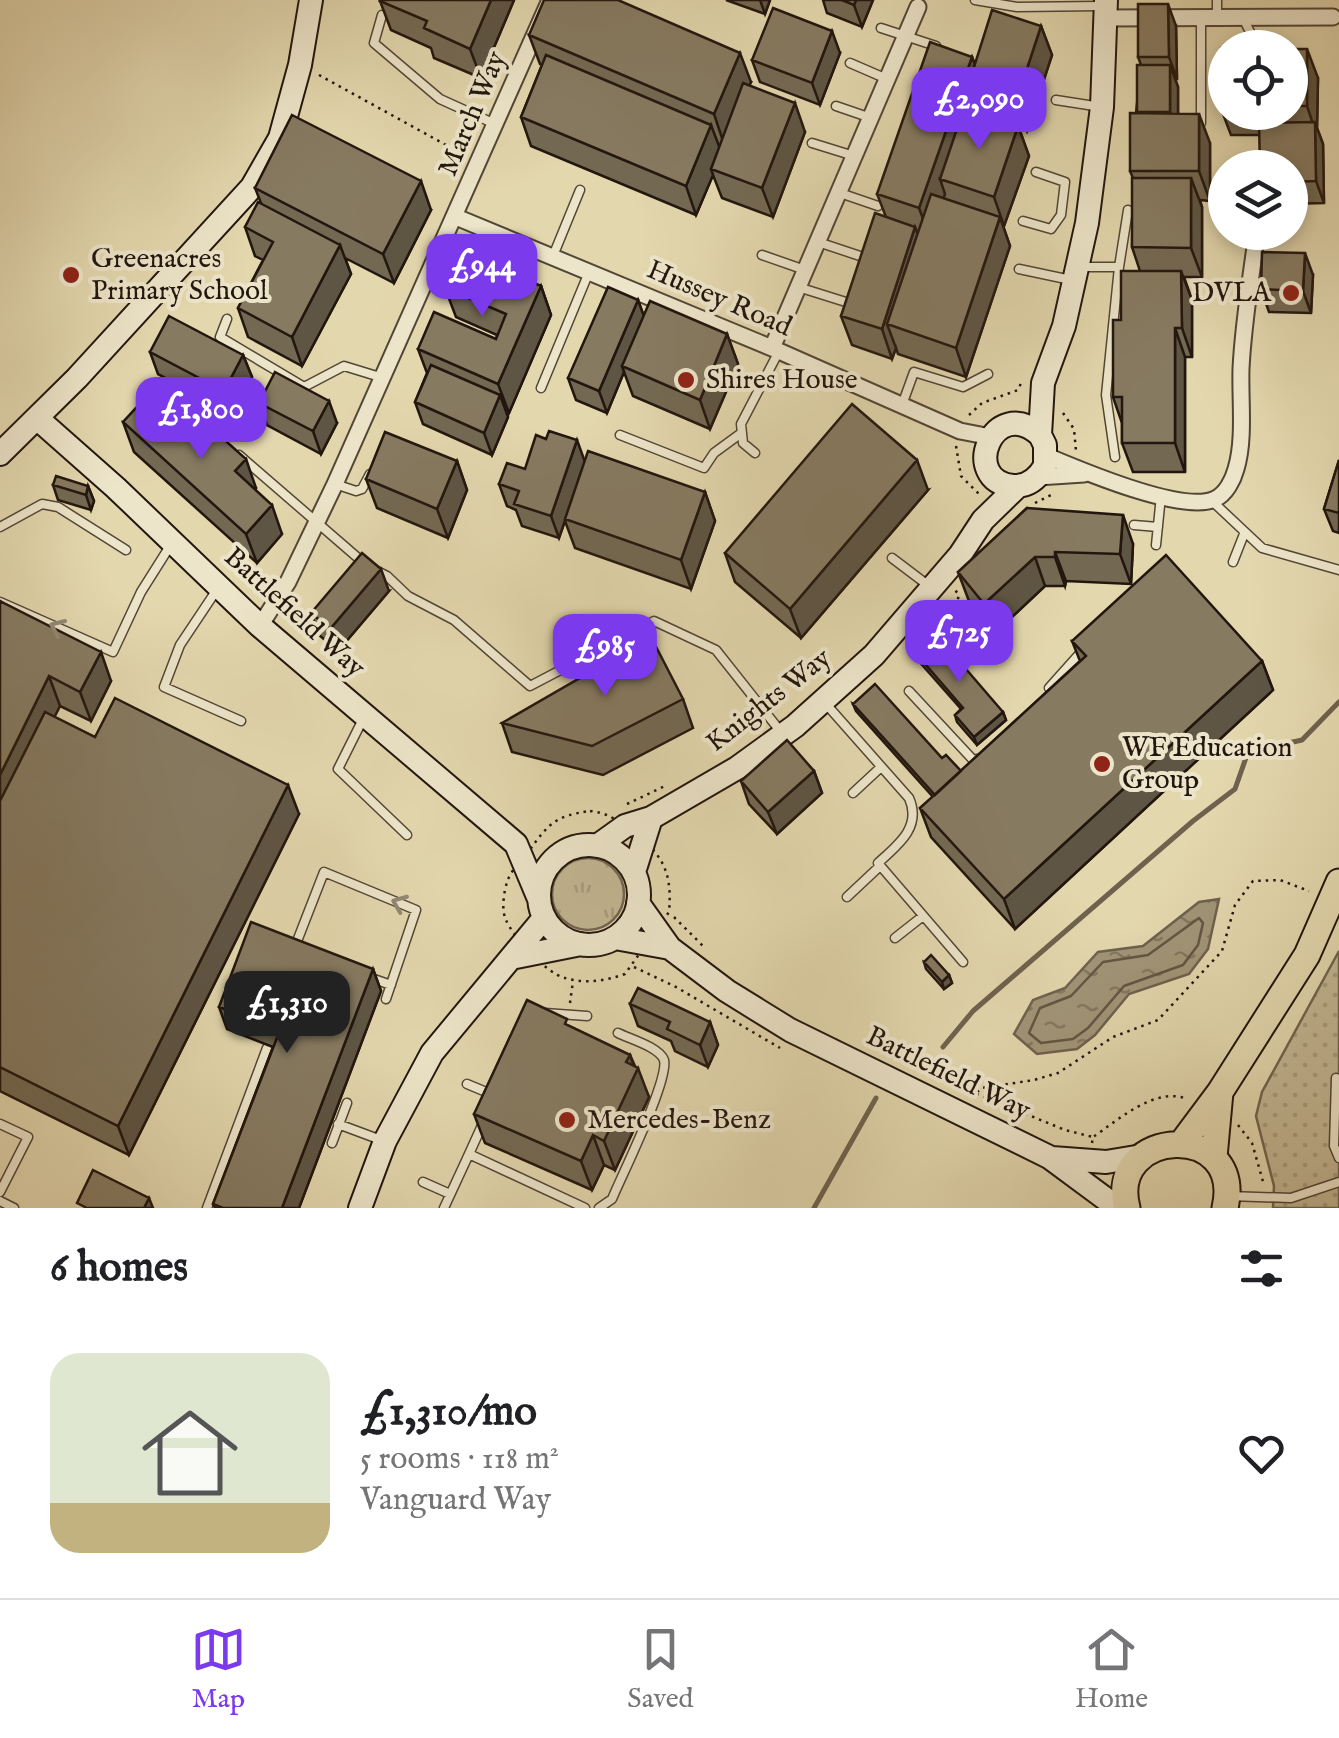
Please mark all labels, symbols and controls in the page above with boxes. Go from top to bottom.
map controls [1208,30,1308,250]
button: locate [1208,30,1308,130]
street label: March Way [431,46,515,182]
pin: £2,090 [898,67,1060,152]
text: £2,090 [933,79,1025,120]
button: layers [1208,150,1308,250]
pin: £944 [423,234,541,319]
place label: Greenacres Primary School [91,242,268,309]
text: £944 [448,246,516,287]
street label: Hussey Road [641,253,797,345]
marker: Greenacres Primary School [60,264,82,286]
place label: DVLA [1192,276,1272,311]
marker: DVLA [1280,282,1302,304]
place label: Shires House [706,363,858,398]
marker: Shires House [675,369,697,391]
pin: £1,800 [120,377,282,462]
text: £1,800 [158,389,244,430]
street label: Battlefield Way [216,540,372,686]
pin: £725 [900,600,1018,685]
text: £725 [927,612,991,653]
pin: £985 [546,614,664,699]
one-way arrow [49,619,67,639]
text: £985 [575,626,635,667]
street label: Knights Way [700,641,839,761]
place label: WF Education Group [1122,731,1293,798]
marker: WF Education Group [1091,753,1113,775]
one-way arrow [391,895,409,915]
pin: £1,310 [206,971,368,1056]
text: £1,310 [246,983,328,1024]
street label: Battlefield Way [860,1019,1036,1129]
place label: Mercedes-Benz [587,1103,771,1138]
marker: Mercedes-Benz [556,1109,578,1131]
icon: filters [1234,1241,1289,1296]
text: 6 homes [50,1242,188,1295]
text: £1,310/mo [360,1386,537,1439]
icon: home [130,1393,250,1513]
icon: heart [1234,1426,1289,1481]
text: 5 rooms · 118 m² [360,1439,559,1480]
text: Vanguard Way [360,1480,551,1521]
tab: Map [191,1622,246,1717]
tab: Saved [627,1622,694,1717]
tab: Home [1075,1622,1148,1717]

